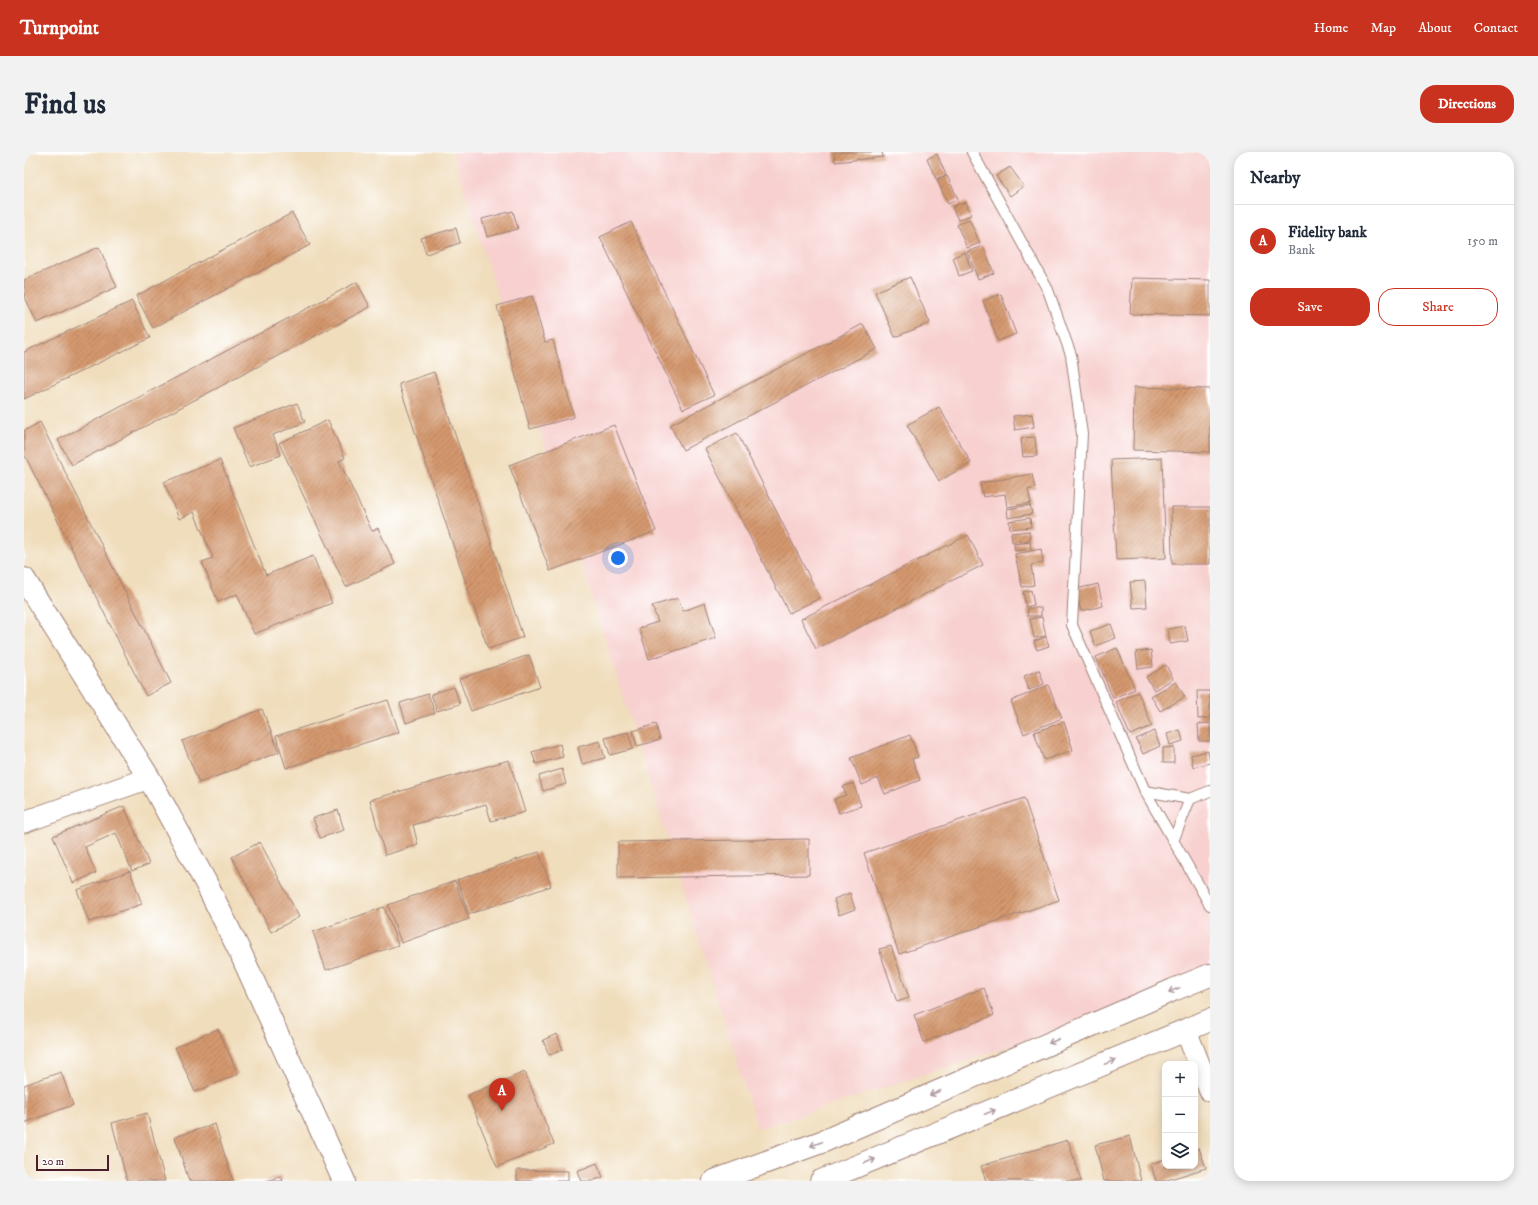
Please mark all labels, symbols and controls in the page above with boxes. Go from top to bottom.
text: Turnpoint [20,17,99,40]
text: Home [1314,19,1348,37]
text: Map [1370,19,1396,37]
text: About [1418,19,1452,37]
text: Contact [1474,19,1518,37]
button: Directions [1420,85,1514,123]
text: Find us [24,87,106,122]
text: Nearby [1250,167,1300,189]
text: Fidelity bank [1288,223,1367,242]
text: A [1259,233,1267,249]
text: 150 m [1467,233,1498,249]
text: Bank [1288,242,1315,258]
button: Save [1250,288,1370,326]
button: Share [1378,288,1498,326]
your location [608,548,628,568]
one-way arrow [1168,986,1180,994]
one-way arrow [1049,1038,1061,1045]
one-way arrow [1104,1058,1116,1065]
map controls [1162,1061,1198,1169]
button: + [1162,1061,1198,1097]
pin: A [489,1078,515,1111]
one-way arrow [930,1090,942,1097]
button: − [1162,1097,1198,1133]
one-way arrow [983,1107,995,1115]
button: layers [1162,1133,1198,1169]
one-way arrow [810,1141,822,1149]
scale bar [36,1153,109,1172]
text: 20 m [42,1155,64,1169]
one-way arrow [863,1157,875,1165]

